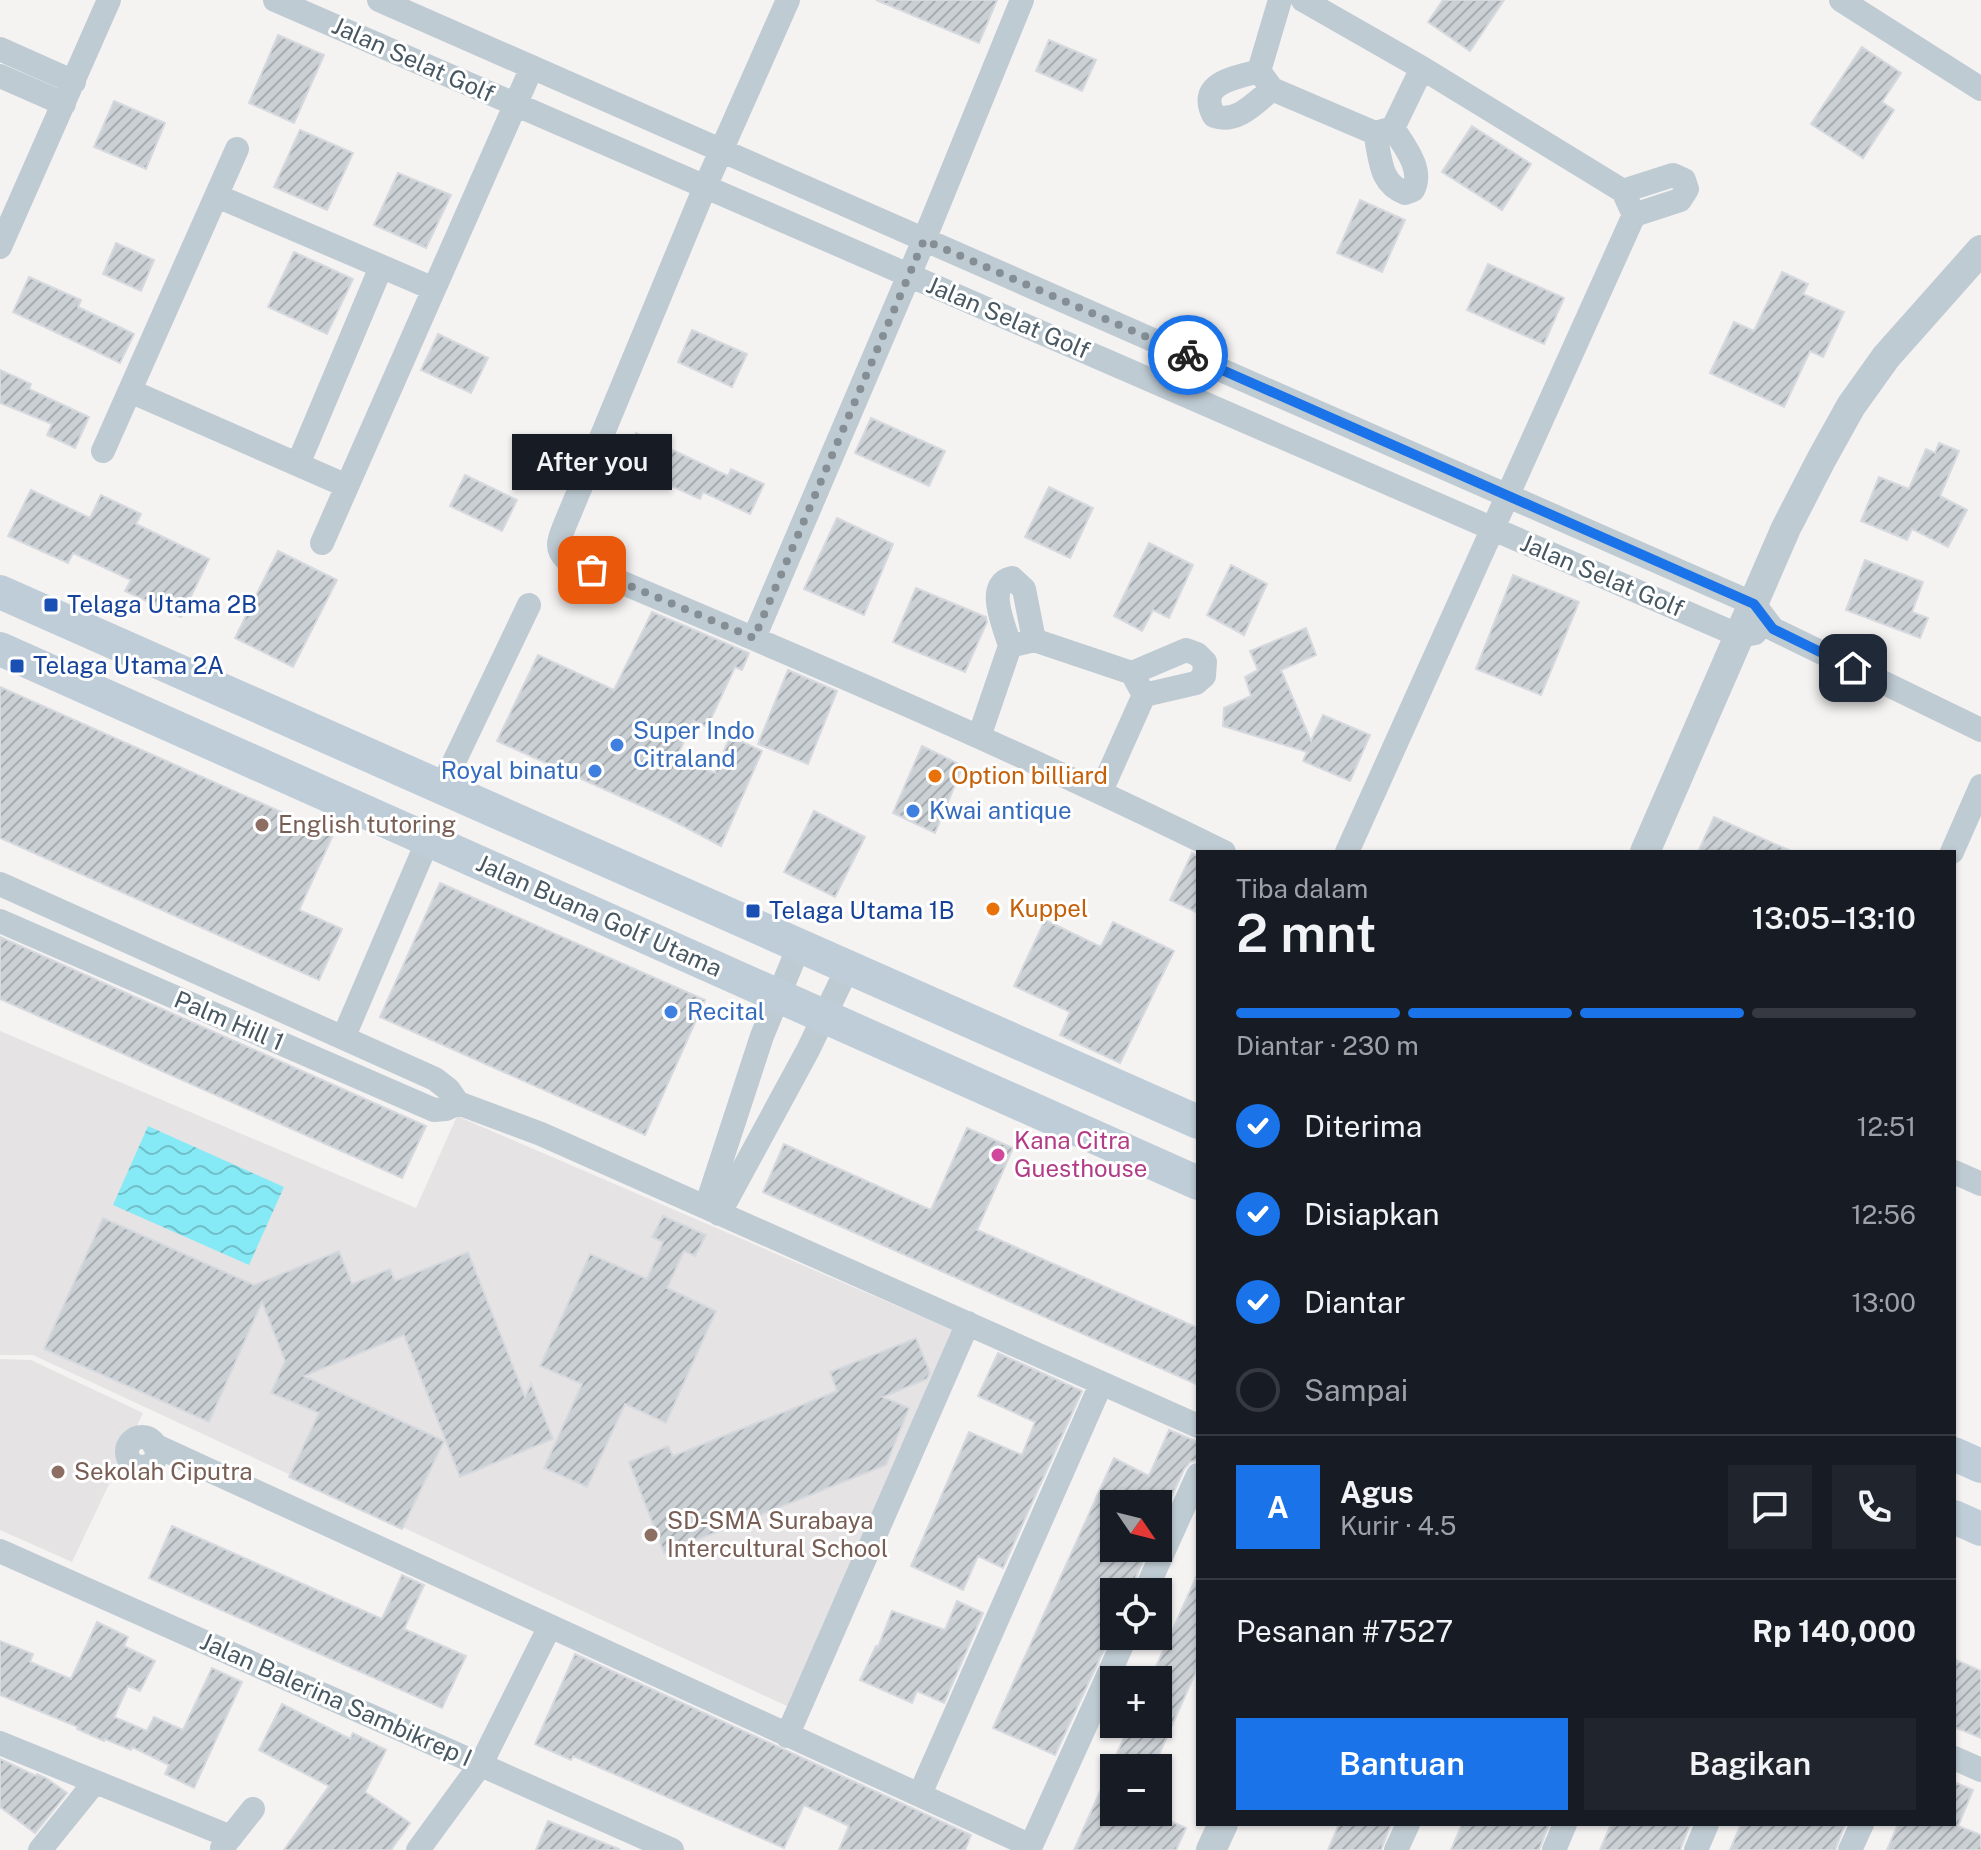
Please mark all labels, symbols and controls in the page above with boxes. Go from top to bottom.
street label: Jalan Selat Golf [328,11,499,107]
street label: Jalan Selat Golf [922,270,1094,364]
courier [1148,315,1228,395]
icon: bike [1166,333,1210,377]
callout: After you [512,434,672,490]
text: After you [536,446,648,477]
street label: Jalan Selat Golf [1516,528,1688,622]
pin [558,536,626,604]
icon: bag [570,548,614,592]
place label: Telaga Utama 2B [67,590,257,618]
marker: Telaga Utama 2B [42,596,60,614]
pin [1819,634,1887,702]
icon: home [1831,646,1875,690]
place label: Telaga Utama 2A [33,651,224,679]
marker: Telaga Utama 2A [8,657,26,675]
place label: Super Indo Citraland [633,716,755,772]
marker: Super Indo Citraland [608,736,626,754]
place label: Royal binatu [441,756,579,784]
place label: Option billiard [951,761,1108,789]
marker: Royal binatu [586,762,604,780]
marker: Option billiard [926,767,944,785]
place label: Kwai antique [929,796,1072,824]
marker: Kwai antique [904,802,922,820]
place label: English tutoring [278,810,456,838]
marker: English tutoring [253,816,271,834]
street label: Jalan Buana Golf Utama [472,848,727,982]
text: Tiba dalam [1236,873,1368,904]
place label: Kuppel [1009,894,1088,922]
place label: Telaga Utama 1B [769,896,955,924]
marker: Kuppel [984,900,1002,918]
text: 13:05–13:10 [1752,900,1916,936]
marker: Telaga Utama 1B [744,902,762,920]
text: 2 mnt [1236,903,1377,964]
street label: Palm Hill 1 [170,984,288,1056]
place label: Recital [687,997,765,1025]
marker: Recital [662,1003,680,1021]
text: Diantar · 230 m [1236,1030,1419,1061]
icon: check [1236,1104,1280,1148]
text: Diterima [1304,1108,1422,1144]
text: 12:51 [1857,1111,1916,1142]
place label: Kana Citra Guesthouse [1014,1126,1147,1182]
marker: Kana Citra Guesthouse [989,1146,1007,1164]
icon: check [1236,1192,1280,1236]
text: Disiapkan [1304,1196,1440,1232]
text: 12:56 [1851,1199,1916,1230]
icon: check [1236,1280,1280,1324]
text: Diantar [1304,1284,1405,1320]
text: 13:00 [1852,1287,1916,1318]
text: Sampai [1304,1372,1408,1408]
place label: Sekolah Ciputra [74,1457,253,1485]
marker: Sekolah Ciputra [49,1463,67,1481]
button: chat [1728,1465,1812,1549]
button: phone [1832,1465,1916,1549]
text: Agus [1340,1474,1414,1510]
text: A [1267,1489,1289,1525]
north arrow [1100,1490,1172,1562]
map controls [1100,1490,1172,1826]
place label: SD-SMA Surabaya Intercultural School [667,1506,888,1562]
text: Kurir · 4.5 [1340,1510,1456,1541]
marker: SD-SMA Surabaya Intercultural School [642,1526,660,1544]
button: locate [1100,1578,1172,1650]
text: Pesanan #7527 [1236,1613,1453,1649]
text: Rp 140,000 [1752,1613,1916,1649]
street label: Jalan Balerina Sambikrep I [196,1626,476,1772]
button: + [1100,1666,1172,1738]
button: Bantuan [1236,1718,1568,1810]
button: Bagikan [1584,1718,1916,1810]
button: − [1100,1754,1172,1826]

